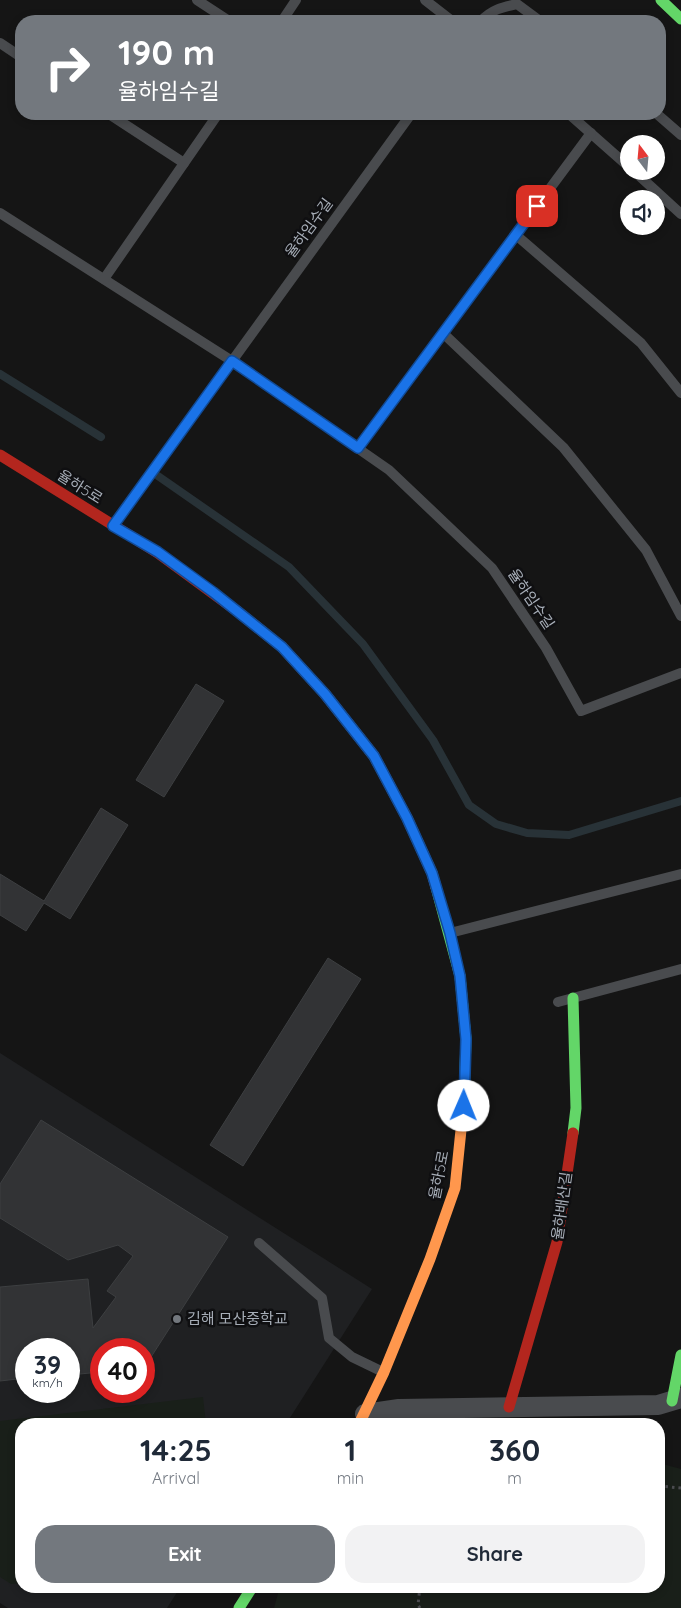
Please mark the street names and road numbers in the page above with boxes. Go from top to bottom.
street label: 율하임수길 [281,194,337,261]
street label: 율하5로 [54,465,106,508]
street label: 율하임수길 [504,565,559,633]
street label: 율하5로 [424,1149,453,1201]
street label: 율하배산길 [547,1170,576,1241]

